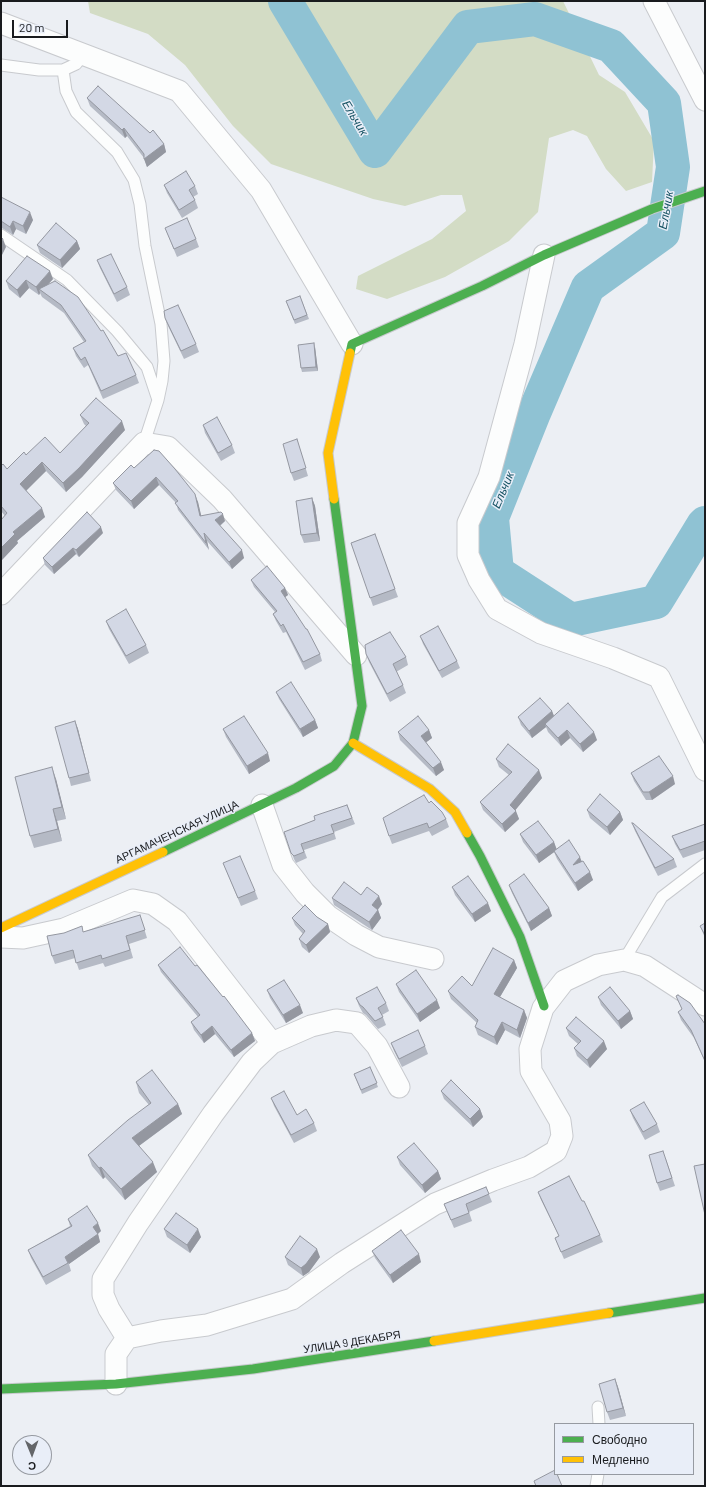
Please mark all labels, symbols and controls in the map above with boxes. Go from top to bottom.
scale bar [14,12,70,38]
text: 20 m [19,20,45,34]
water label: Ельчик [339,98,371,138]
water label: Ельчик [656,190,676,230]
water label: Ельчик [489,469,517,511]
street label: АРГАМАЧЕНСКАЯ УЛИЦА [113,798,241,866]
street label: УЛИЦА 9 ДЕКАБРЯ [303,1328,401,1356]
legend [554,1423,694,1475]
text: Свободно [592,1432,647,1446]
north arrow [12,1435,52,1475]
text: Медленно [592,1452,649,1466]
text: С [28,1460,36,1473]

